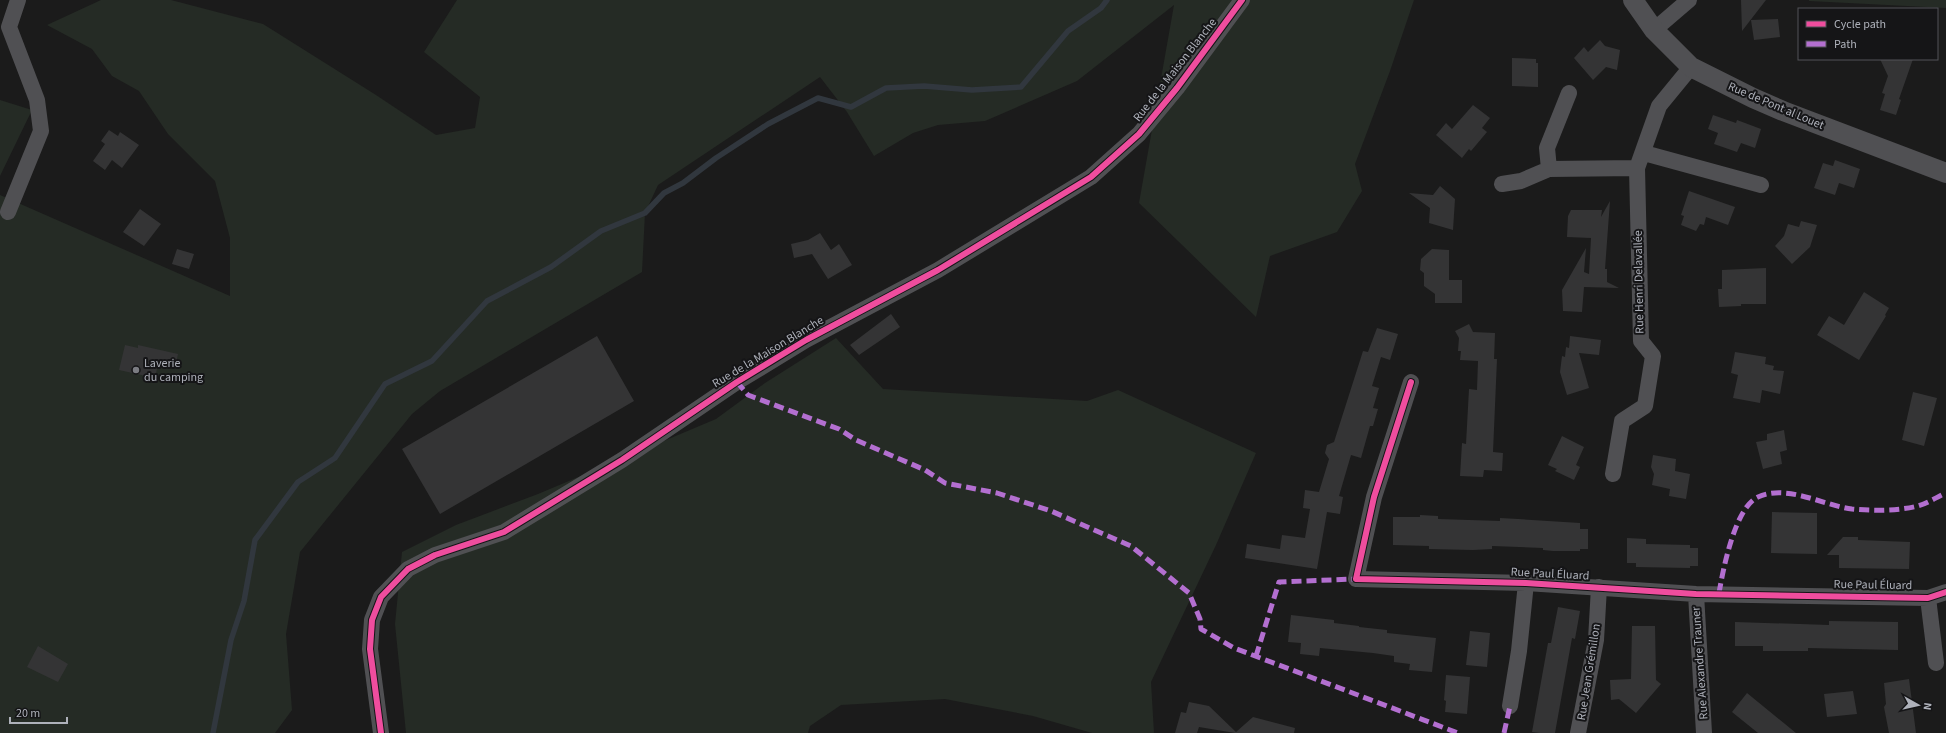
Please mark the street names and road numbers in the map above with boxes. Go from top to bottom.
street label: Rue de la Maison Blanche [1129,15,1221,125]
street label: Rue de Pont al Louet [1725,78,1827,134]
street label: Rue Henri Delavallée [1630,230,1648,334]
street label: Rue de la Maison Blanche [709,312,827,392]
street label: Rue Paul Éluard [1510,563,1590,585]
street label: Rue Paul Éluard [1834,576,1912,594]
street label: Rue Alexandre Trauner [1688,605,1712,720]
street label: Rue Jean Grémillon [1573,622,1605,722]

